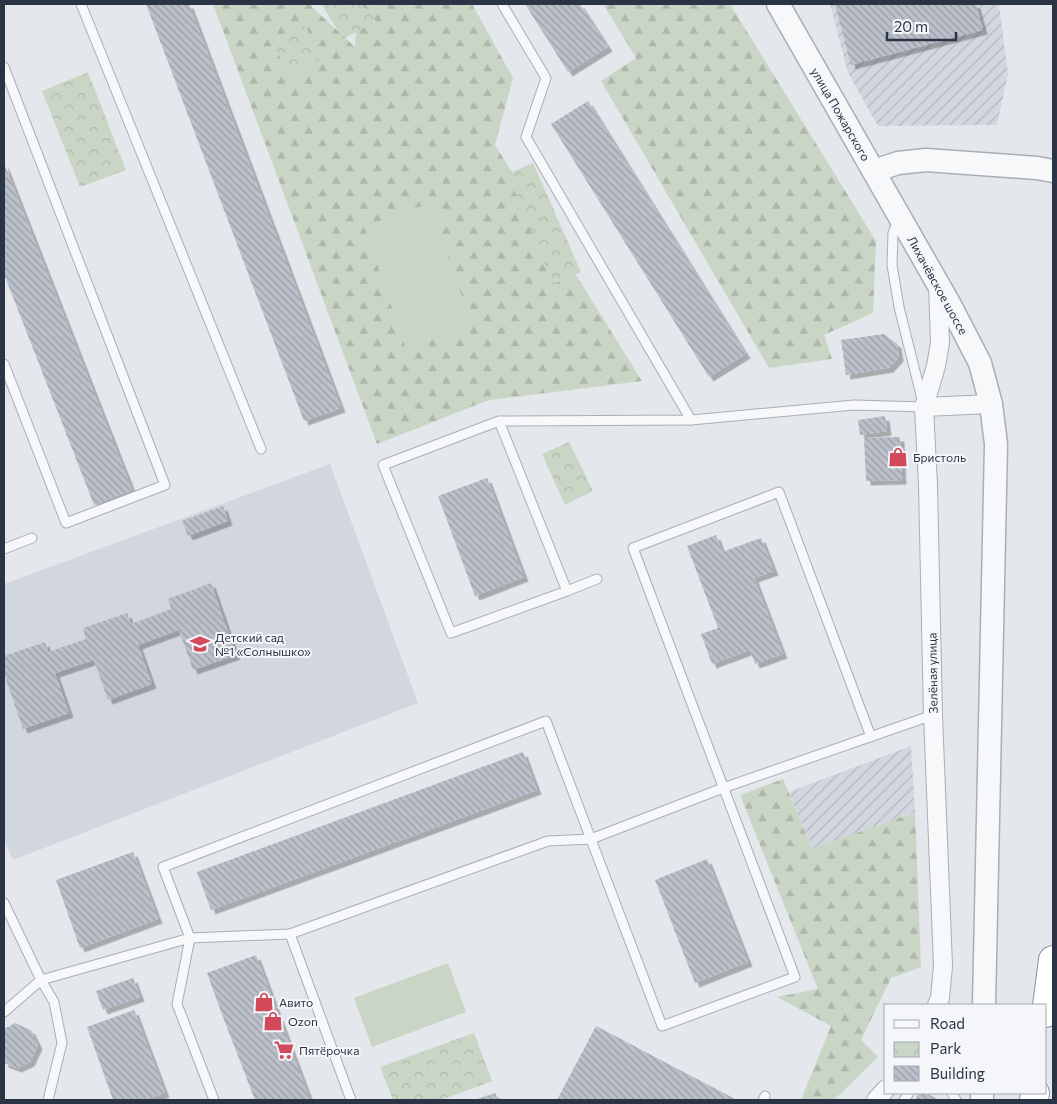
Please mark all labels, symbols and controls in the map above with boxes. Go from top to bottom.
scale bar [887,10,956,42]
text: 20 m [894,17,928,35]
street label: улица Пожарского [809,65,873,163]
street label: Лихачёвское шоссе [905,233,971,337]
shop icon: Бристоль [887,446,909,468]
place label: Бристоль [913,450,966,464]
place label: Детский сад №1 «Солнышко» [215,630,311,658]
street label: Зелёная улица [924,632,940,714]
school or university icon: Детский сад №1 «Солнышко» [189,633,211,655]
shop icon: Авито [253,991,275,1013]
place label: Авито [279,995,313,1009]
legend [884,1004,1047,1094]
shop icon: Ozon [262,1010,284,1032]
place label: Ozon [288,1014,318,1028]
text: Road [930,1014,965,1032]
supermarket icon: Пятёрочка [273,1039,295,1061]
text: Park [930,1039,961,1057]
place label: Пятёрочка [299,1043,359,1057]
text: Building [930,1064,985,1082]

